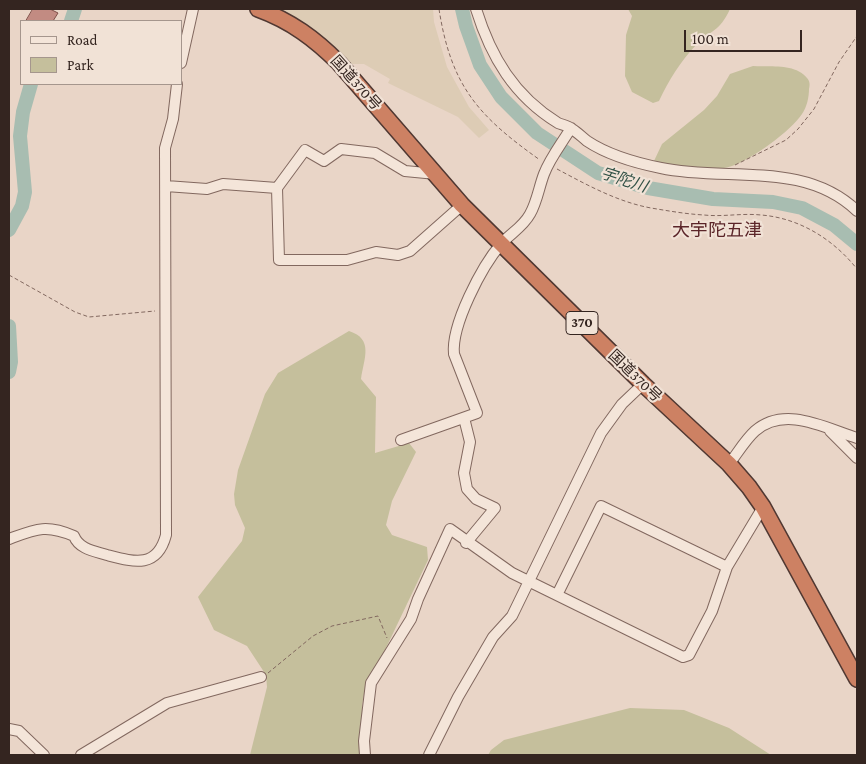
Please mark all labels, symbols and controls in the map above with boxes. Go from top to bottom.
legend [20,20,182,85]
scale bar [686,20,804,52]
text: 100 m [692,31,729,47]
text: Road [67,32,97,48]
street label: 国道370号 [327,52,385,114]
text: Park [67,57,94,73]
water label: 宇陀川 [598,163,650,197]
district label: 大宇陀五津 [672,219,762,241]
road number: 370 [566,312,598,334]
street label: 国道370号 [605,346,665,406]

